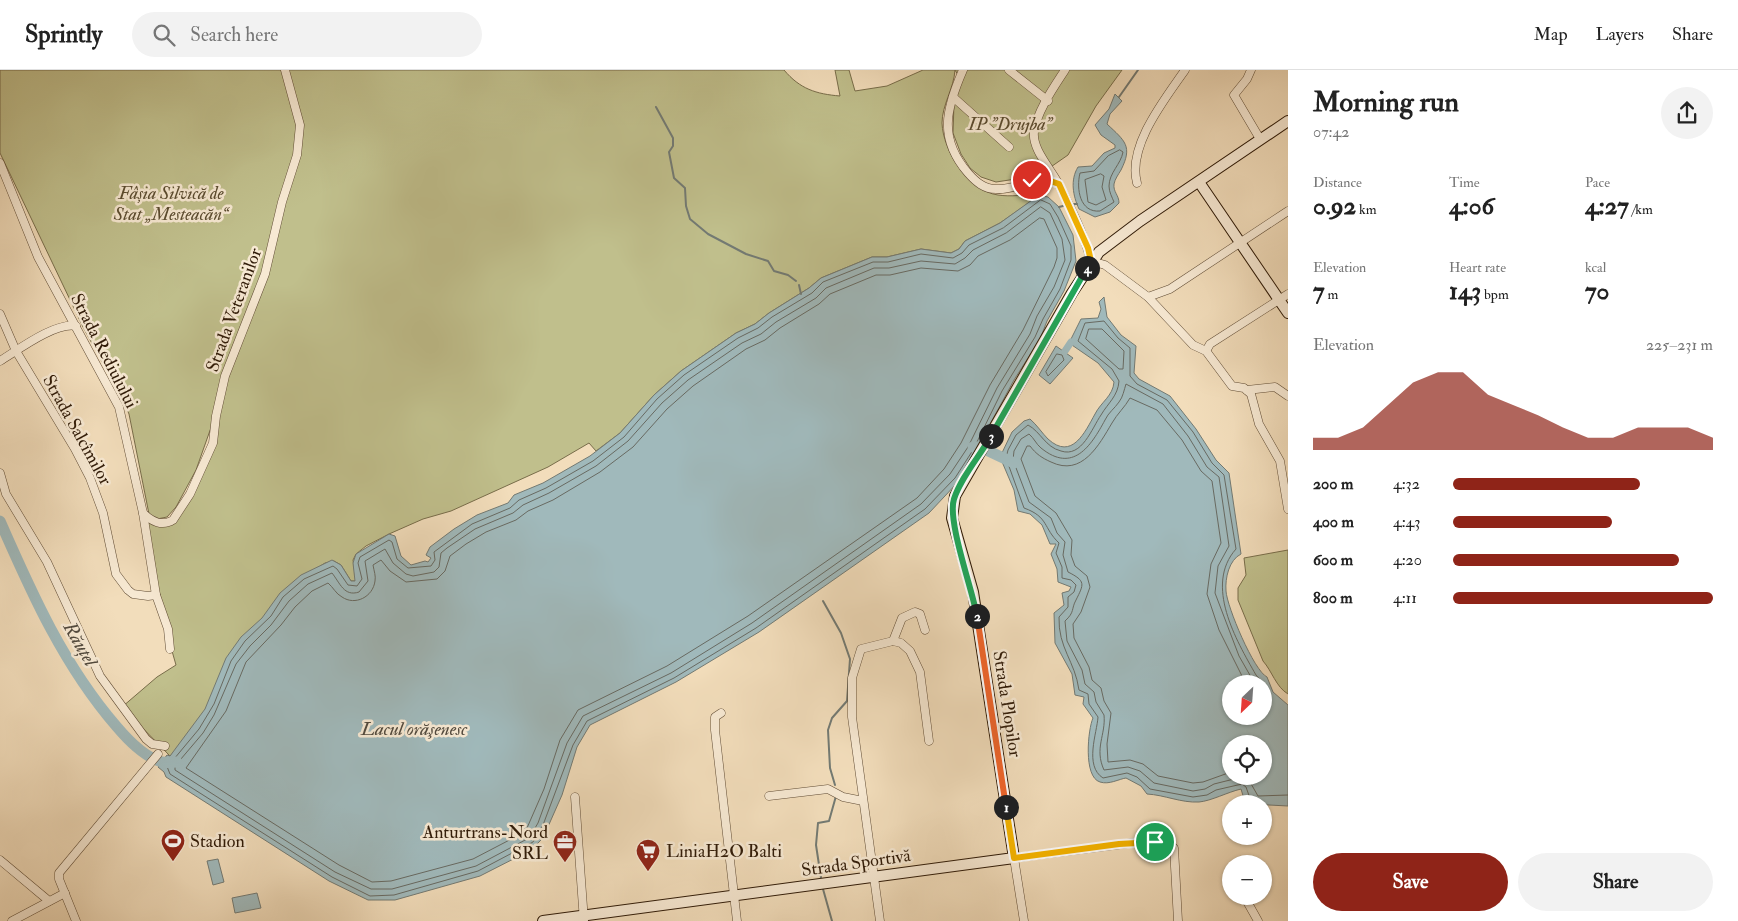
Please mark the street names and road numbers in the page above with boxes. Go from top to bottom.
street label: Strada Veteranilor [201,245,267,375]
street label: Strada Rediulului [65,290,143,412]
street label: Strada Salcîmilor [37,371,117,489]
street label: Strada Plopilor [987,649,1027,759]
street label: Strada Sportivă [800,844,913,882]

